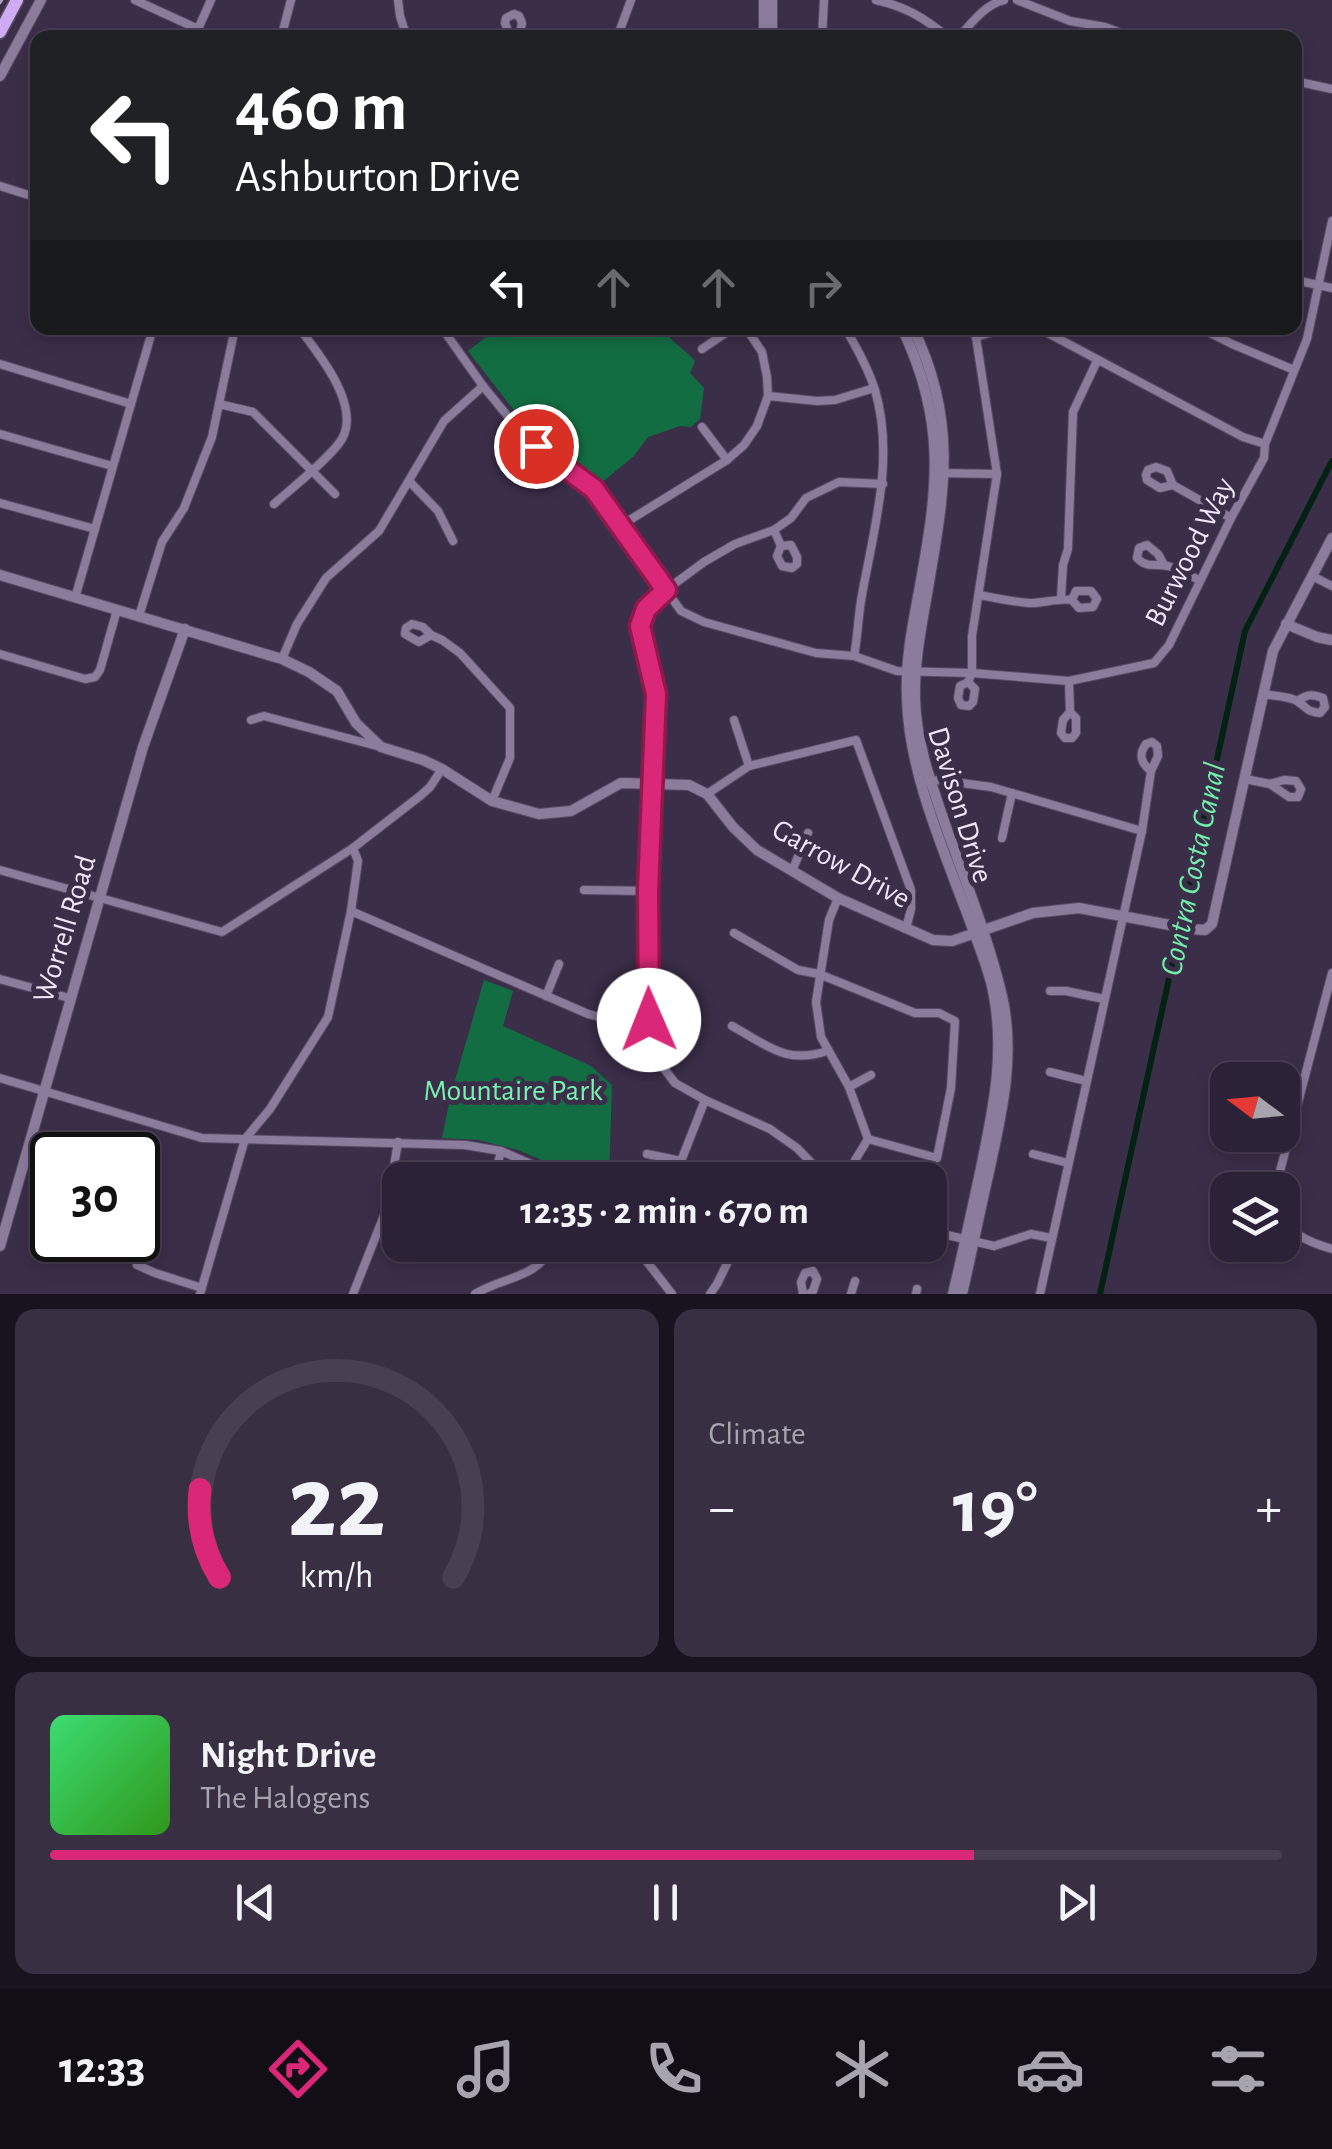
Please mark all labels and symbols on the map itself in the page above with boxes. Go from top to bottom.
pin [494,404,579,489]
street label: Burwood Way [1140,473,1240,631]
street label: Davison Drive [922,724,998,886]
water label: Contra Costa Canal [1155,759,1231,978]
street label: Garrow Drive [767,814,915,914]
street label: Worrell Road [28,852,102,1006]
position arrow [597,968,701,1072]
north arrow [1210,1062,1300,1152]
park label: Mountaire Park [423,1076,603,1106]
speed limit sign: 30 [30,1132,160,1262]

